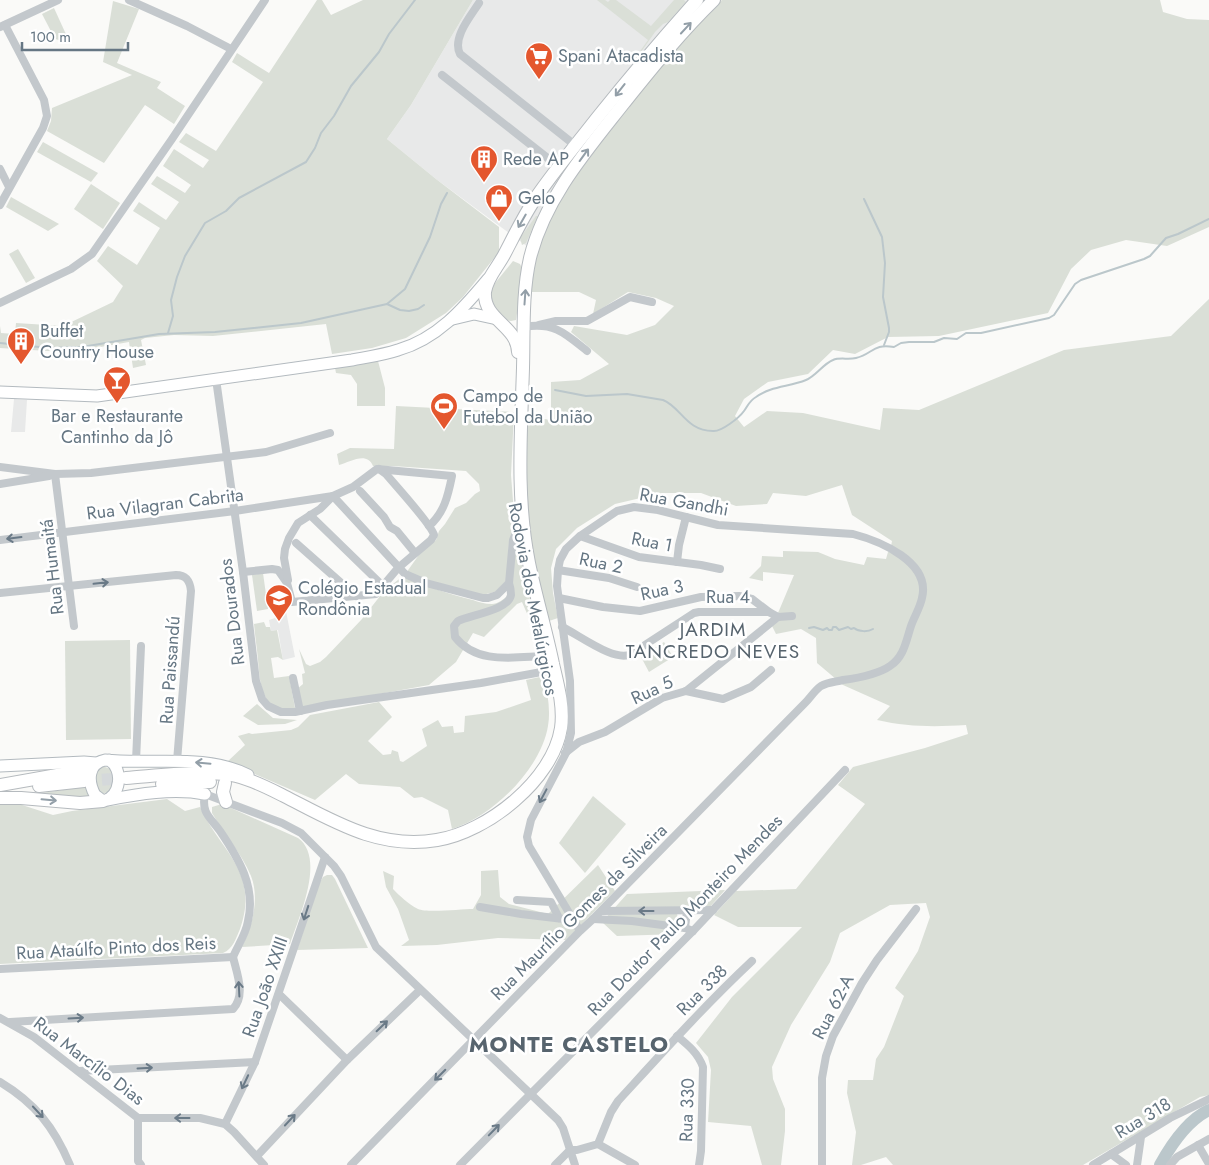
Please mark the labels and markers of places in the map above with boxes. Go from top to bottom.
supermarket icon: Spani Atacadista [524,41,554,80]
place label: Spani Atacadista [558,43,684,69]
building icon: Rede AP [469,144,499,183]
place label: Rede AP [503,146,569,172]
shop icon: Gelo [484,183,514,222]
place label: Gelo [518,185,555,211]
place label: Buffet Country House [40,318,154,365]
building icon: Buffet Country House [6,326,36,365]
bar icon: Bar e Restaurante Cantinho da Jô [102,365,132,404]
place label: Campo de Futebol da União [463,383,593,430]
sports icon: Campo de Futebol da União [429,391,459,430]
place label: Bar e Restaurante Cantinho da Jô [51,403,183,450]
place label: Colégio Estadual Rondônia [298,575,426,622]
school or university icon: Colégio Estadual Rondônia [264,583,294,622]

